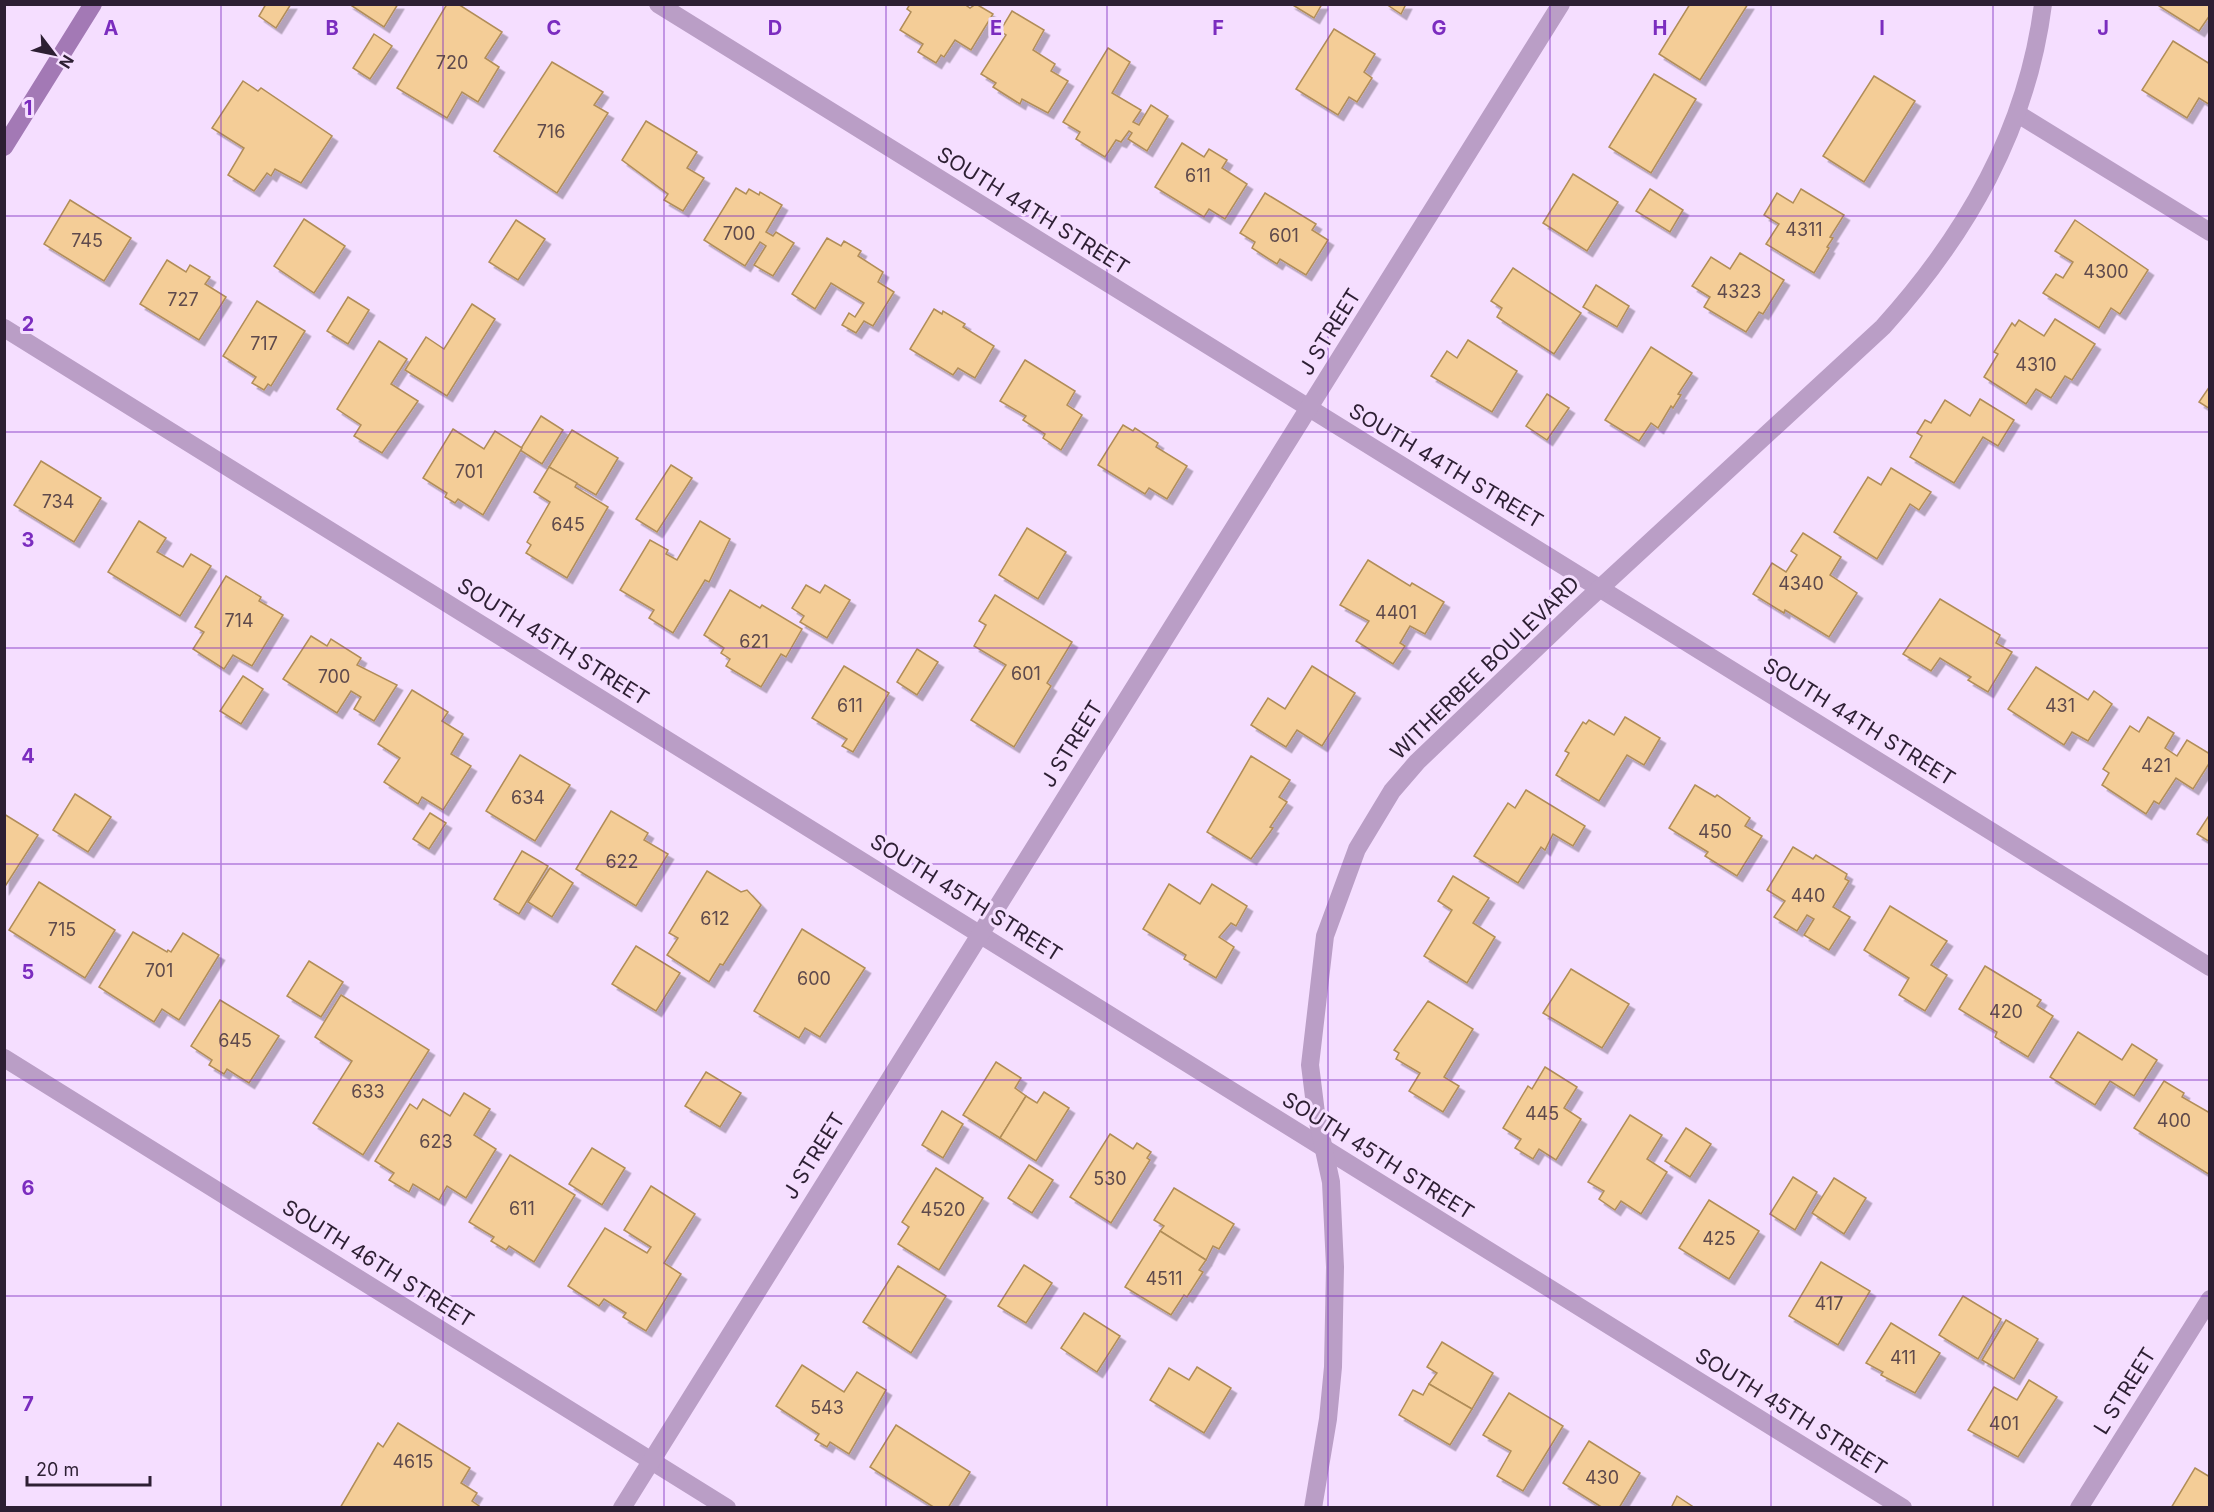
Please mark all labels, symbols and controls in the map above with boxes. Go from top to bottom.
text: A [104,16,119,40]
text: B [325,16,339,40]
text: C [547,16,561,40]
text: D [768,16,782,40]
text: E [990,16,1002,40]
text: F [1212,16,1224,40]
text: G [1431,16,1447,40]
text: H [1653,16,1667,40]
text: I [1879,16,1885,40]
text: J [2097,16,2109,40]
north arrow [24,24,84,84]
text: N [55,51,78,72]
house number: 720 [436,52,468,73]
text: 1 [24,96,32,120]
house number: 716 [537,121,565,142]
street label: SOUTH 44TH STREET [933,141,1134,280]
house number: 611 [1185,165,1211,186]
house number: 4311 [1785,219,1823,240]
house number: 700 [723,223,755,244]
house number: 601 [1269,225,1299,246]
house number: 745 [71,230,103,251]
house number: 4300 [2083,261,2129,282]
house number: 4323 [1717,281,1761,302]
street label: J STREET [1293,284,1366,380]
house number: 727 [167,289,199,310]
text: 2 [22,312,34,336]
house number: 717 [250,333,278,354]
house number: 4310 [2015,354,2057,375]
street label: SOUTH 44TH STREET [1345,398,1548,533]
house number: 701 [455,461,483,482]
house number: 734 [42,491,74,512]
house number: 645 [551,514,585,535]
text: 3 [22,528,34,552]
street label: WITHERBEE BOULEVARD [1385,571,1584,764]
street label: SOUTH 45TH STREET [453,572,654,711]
house number: 4340 [1778,573,1824,594]
house number: 4401 [1375,602,1417,623]
house number: 714 [224,610,254,631]
house number: 621 [739,631,769,652]
street label: SOUTH 44TH STREET [1759,652,1960,791]
house number: 601 [1011,663,1041,684]
house number: 700 [318,666,350,687]
house number: 611 [837,695,863,716]
house number: 431 [2045,695,2075,716]
street label: J STREET [1035,696,1108,792]
text: 4 [21,744,35,768]
house number: 421 [2141,755,2171,776]
house number: 634 [511,787,545,808]
house number: 450 [1698,821,1732,842]
street label: SOUTH 45TH STREET [866,828,1067,967]
house number: 622 [605,851,639,872]
house number: 440 [1791,885,1825,906]
house number: 612 [700,908,730,929]
house number: 715 [48,919,76,940]
text: 5 [22,960,34,984]
house number: 701 [145,960,173,981]
house number: 600 [797,968,831,989]
house number: 420 [1989,1001,2023,1022]
house number: 645 [218,1030,252,1051]
house number: 633 [351,1081,385,1102]
street label: SOUTH 45TH STREET [1278,1086,1479,1225]
house number: 445 [1525,1103,1559,1124]
street label: J STREET [777,1108,850,1204]
house number: 400 [2157,1110,2191,1131]
house number: 623 [419,1131,453,1152]
house number: 530 [1093,1168,1127,1189]
text: 6 [22,1176,35,1200]
street label: SOUTH 46TH STREET [278,1194,479,1333]
house number: 611 [509,1198,535,1219]
house number: 4520 [921,1199,965,1220]
house number: 425 [1702,1228,1736,1249]
house number: 4511 [1145,1268,1183,1289]
house number: 417 [1815,1293,1843,1314]
street label: SOUTH 45TH STREET [1691,1342,1892,1481]
street label: L STREET [2088,1343,2161,1439]
house number: 411 [1890,1347,1916,1368]
text: 7 [22,1392,34,1416]
house number: 543 [810,1397,844,1418]
house number: 401 [1989,1413,2019,1434]
scale bar [27,1449,150,1487]
house number: 4615 [392,1451,434,1472]
text: 20 m [36,1459,79,1480]
house number: 430 [1585,1467,1619,1488]

